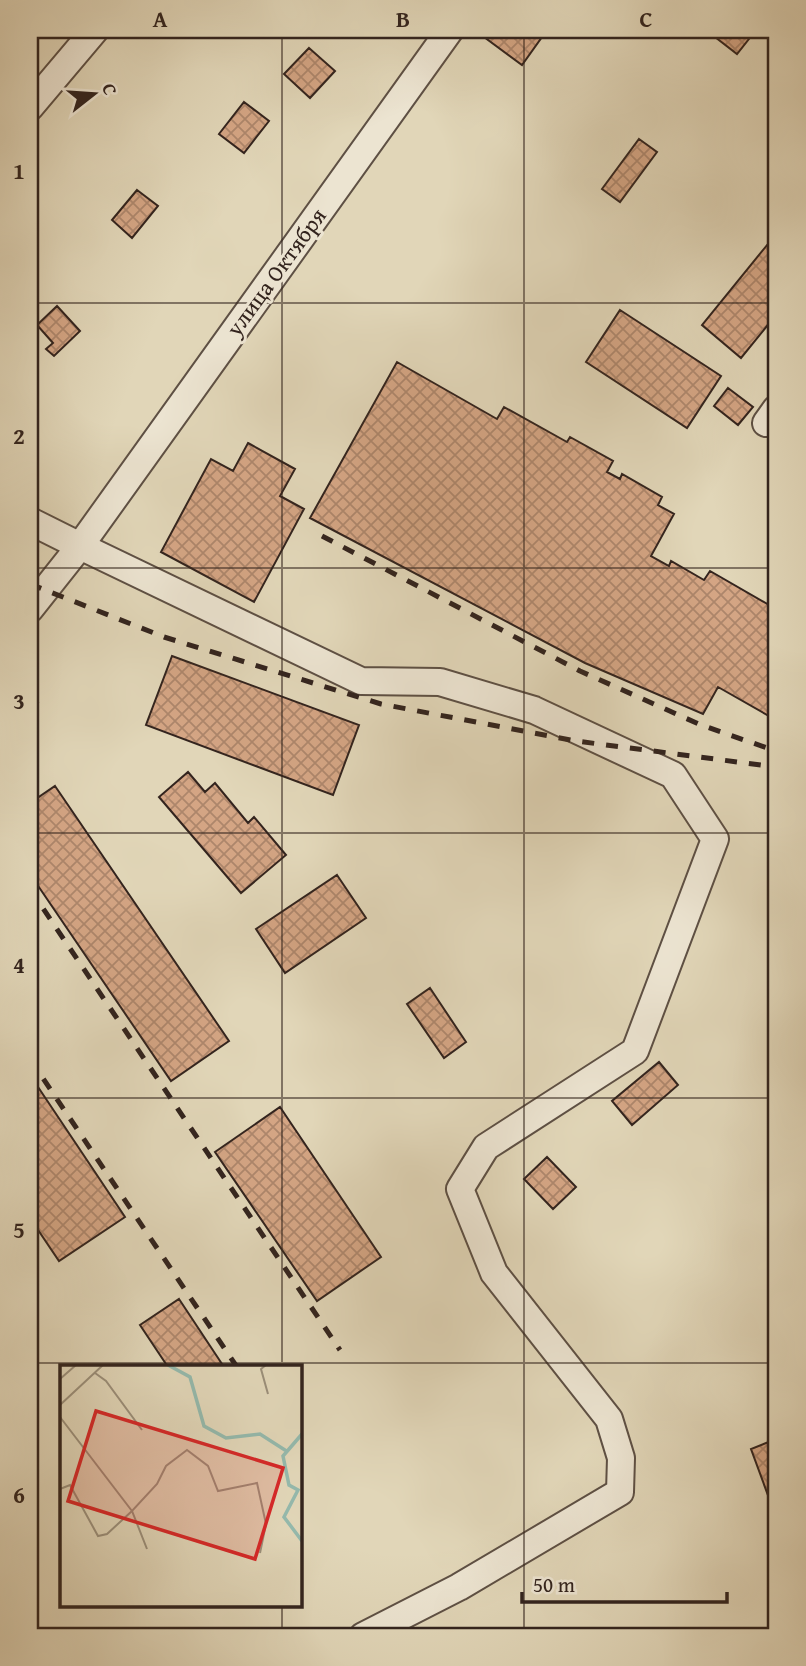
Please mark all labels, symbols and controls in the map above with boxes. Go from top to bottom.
text: A [153,2,168,35]
text: B [396,2,410,35]
text: C [639,2,653,35]
north arrow [60,60,130,130]
text: С [95,80,125,99]
text: 1 [13,154,25,187]
street label: улица Октября [217,200,334,344]
text: 2 [13,419,25,452]
text: 3 [13,684,25,717]
text: 4 [13,948,25,981]
text: 5 [13,1213,25,1246]
inset map [60,1365,301,1606]
text: 6 [13,1478,25,1511]
scale bar [522,1561,727,1605]
text: 50 m [533,1569,575,1600]

